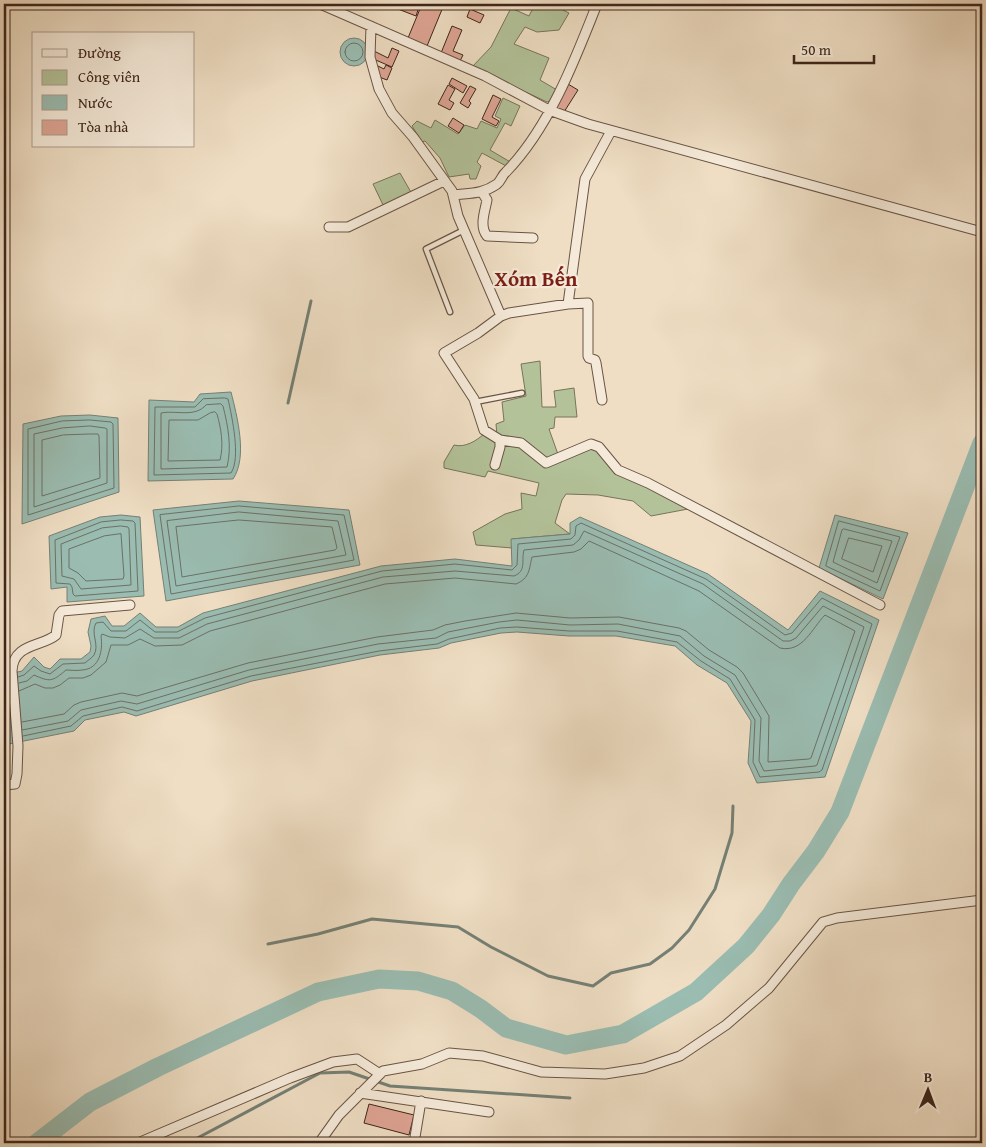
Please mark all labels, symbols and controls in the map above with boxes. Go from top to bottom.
legend [32,32,195,148]
scale bar [794,32,874,64]
text: 50 m [801,39,832,60]
text: Đường [78,42,121,63]
text: Công viên [78,66,141,87]
text: Nước [78,92,113,113]
text: Tòa nhà [78,116,128,137]
district label: Xóm Bến [495,263,578,294]
north arrow [904,1064,954,1114]
text: B [924,1067,933,1087]

